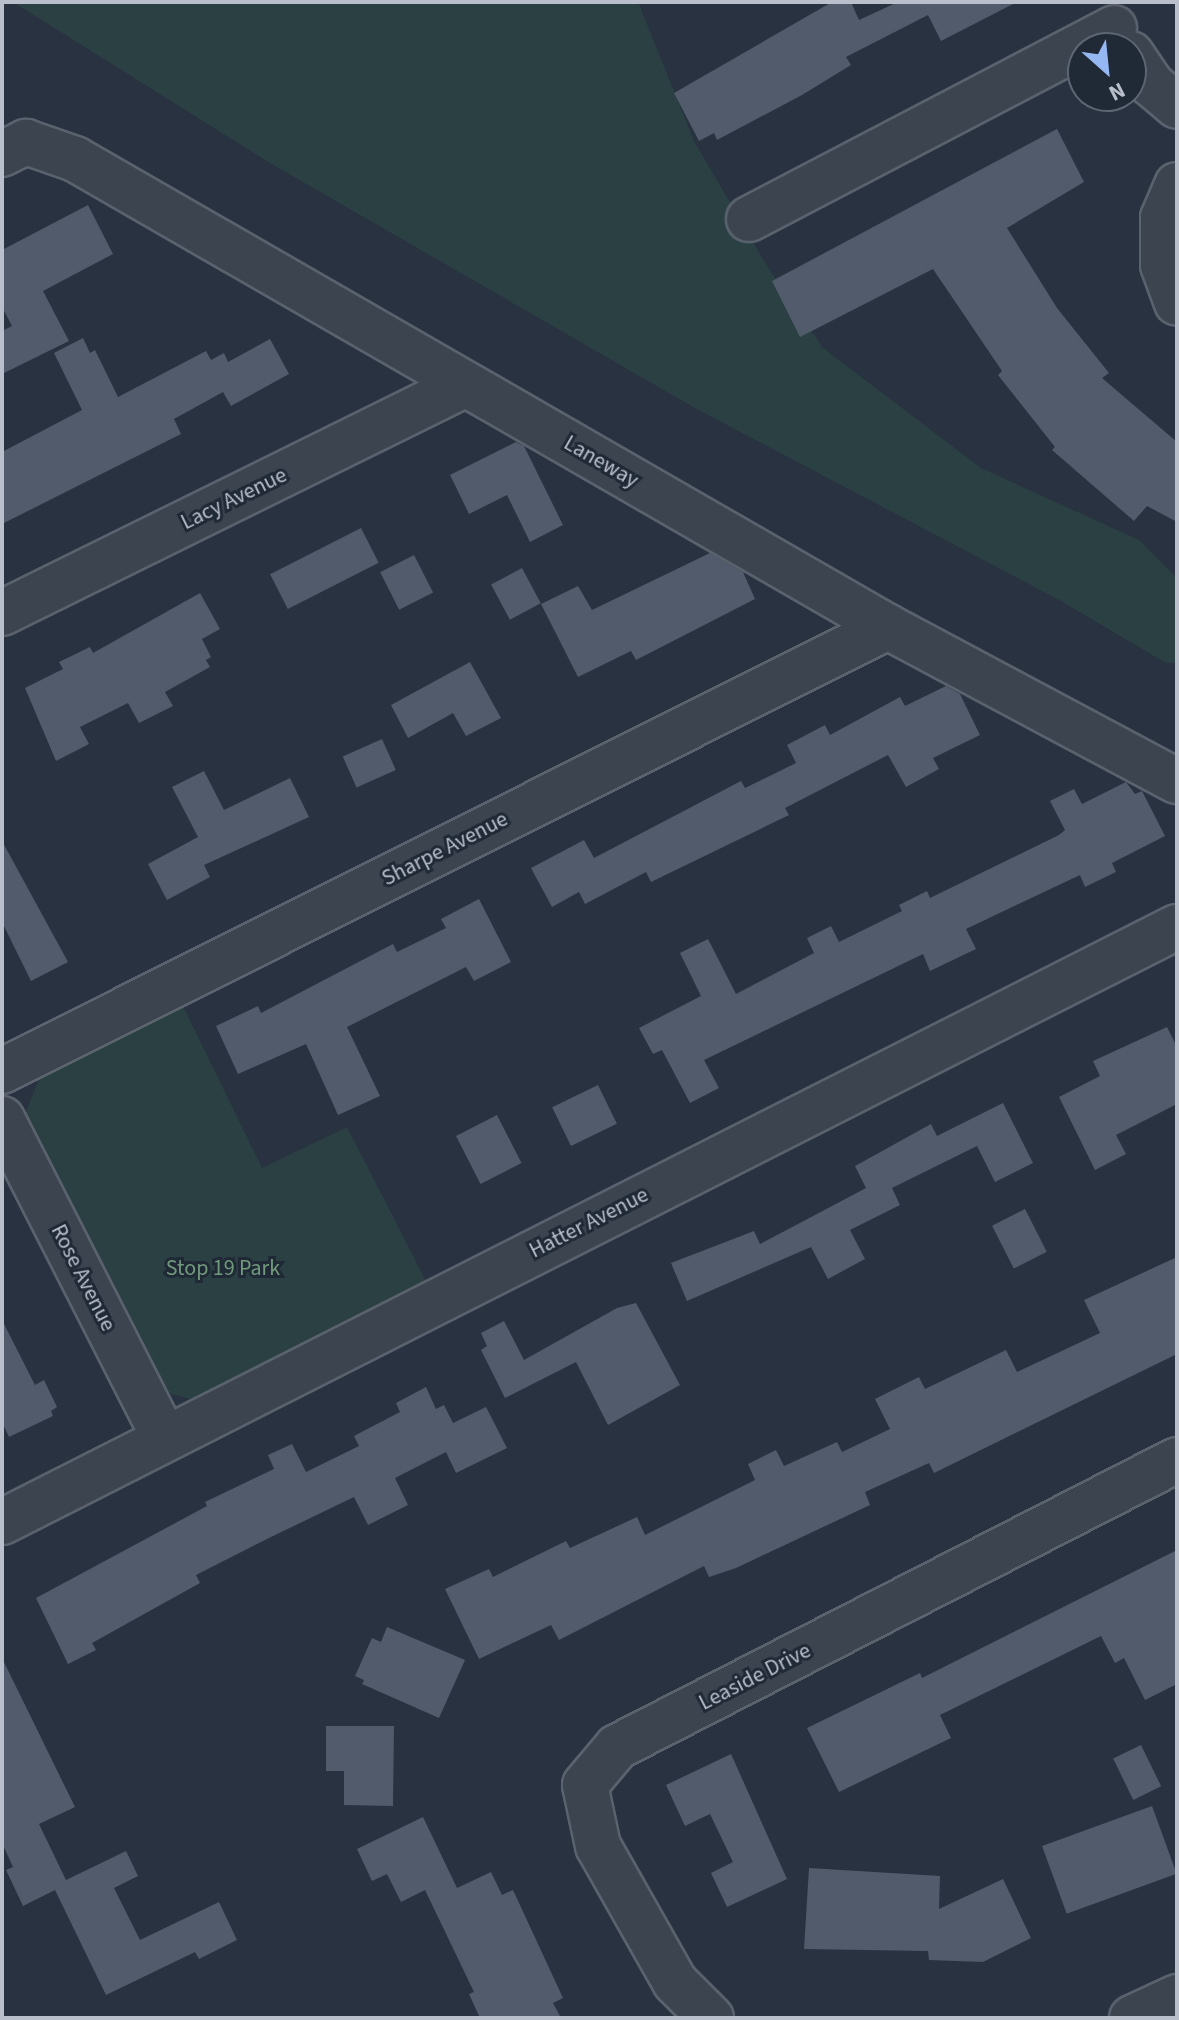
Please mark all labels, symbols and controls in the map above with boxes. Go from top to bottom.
north arrow [1067,32,1147,112]
text: N [1103,74,1131,109]
street label: Laneway [559,430,643,494]
street label: Lacy Avenue [177,462,291,536]
street label: Sharpe Avenue [378,806,512,892]
street label: Hatter Avenue [525,1182,653,1264]
street label: Rose Avenue [45,1220,121,1336]
park label: Stop 19 Park [166,1256,280,1282]
street label: Leaside Drive [695,1638,815,1716]

